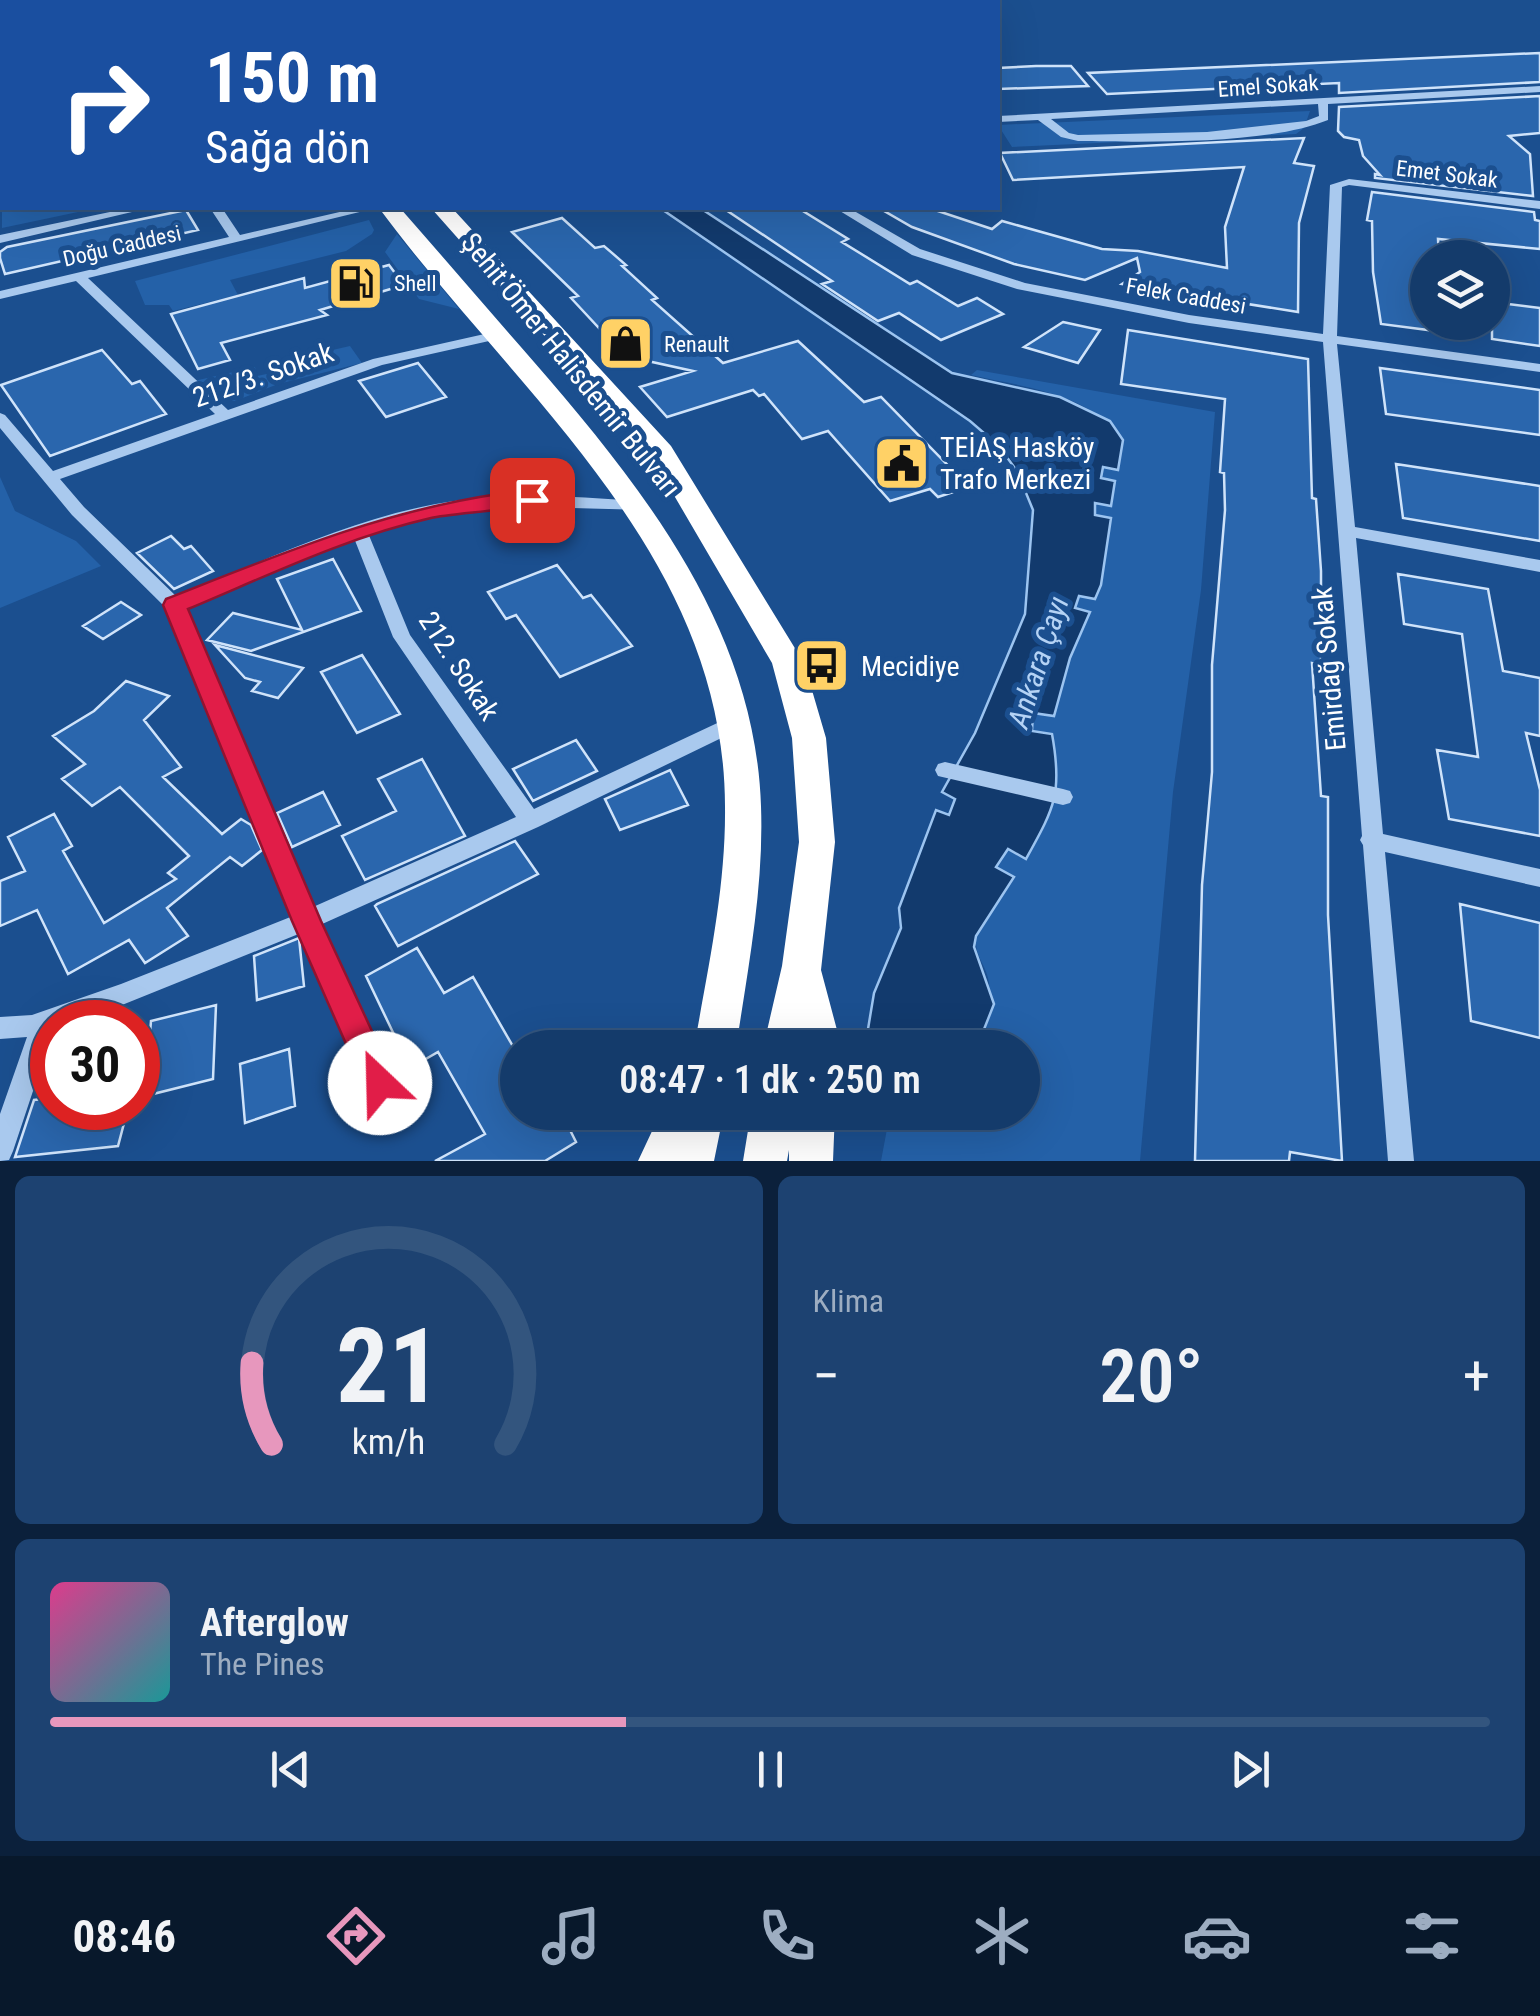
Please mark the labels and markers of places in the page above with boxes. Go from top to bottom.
fuel station icon: Shell [325,253,385,313]
place label: Shell [394,271,436,296]
shop icon: Renault [595,314,655,374]
place label: Renault [664,332,729,357]
place label: TEİAŞ Hasköy Trafo Merkezi [940,431,1095,496]
public building icon: TEİAŞ Hasköy Trafo Merkezi [871,433,931,493]
pin [490,458,575,543]
bus stop icon: Mecidiye [792,636,852,696]
place label: Mecidiye [861,650,960,683]

